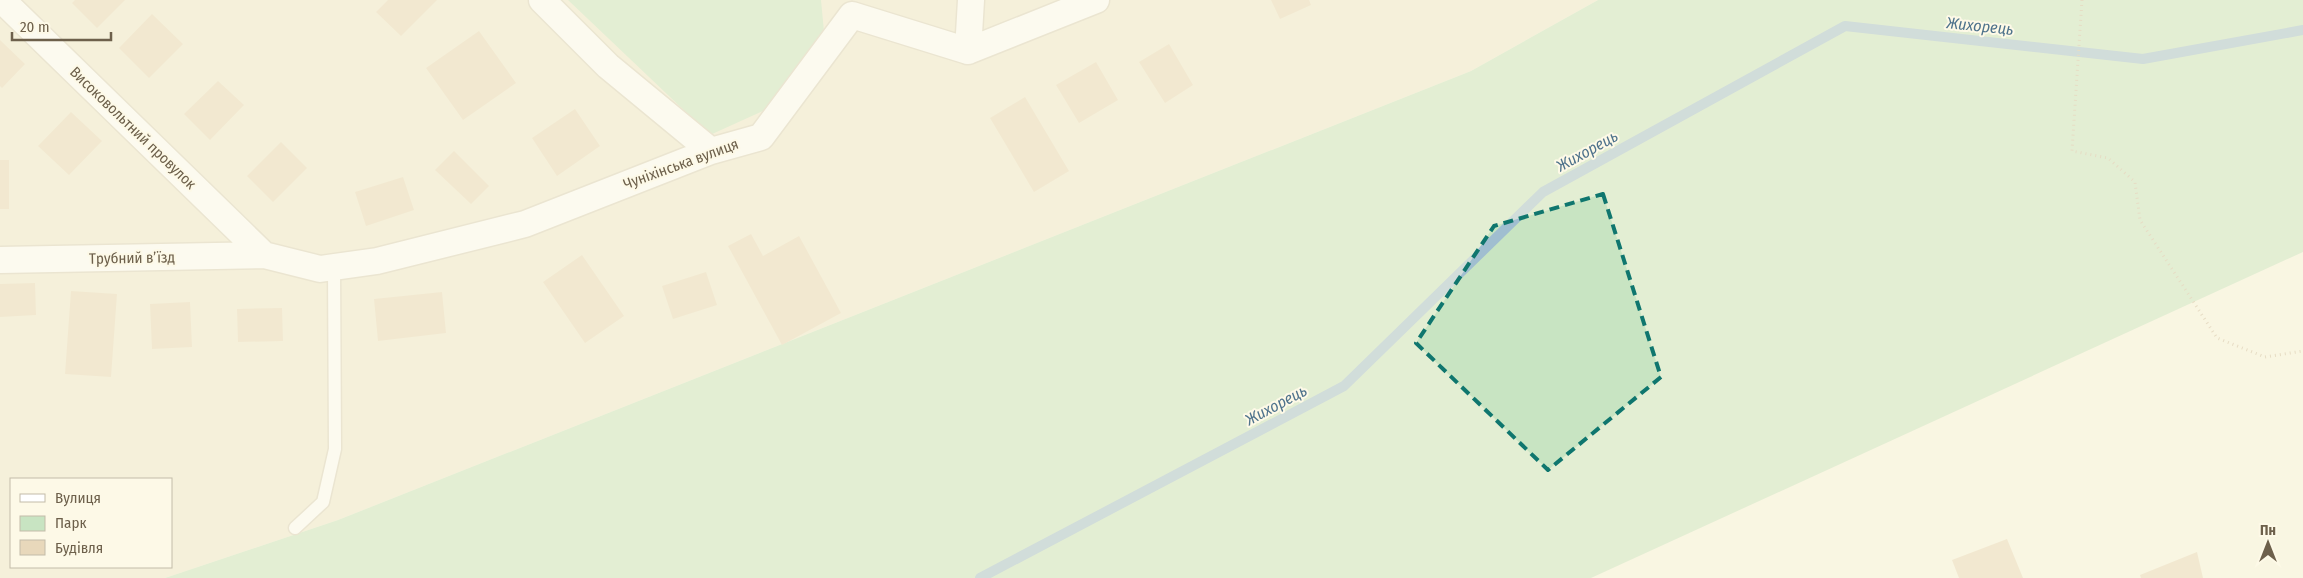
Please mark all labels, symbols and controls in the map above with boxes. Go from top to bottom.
scale bar [12,10,111,42]
water label: Жихорець [1945,13,2014,39]
text: 20 m [20,18,50,36]
street label: Високовольтний провулок [66,63,200,193]
water label: Жихорець [1552,126,1621,176]
street label: Чуніхінська вулиця [621,135,741,193]
street label: Трубний в’їзд [89,248,175,268]
water label: Жихорець [1241,381,1310,430]
legend [10,478,172,568]
text: Вулиця [55,489,101,507]
text: Парк [55,514,86,532]
north arrow [2243,518,2293,568]
text: Пн [2260,522,2276,539]
text: Будівля [55,539,103,557]

